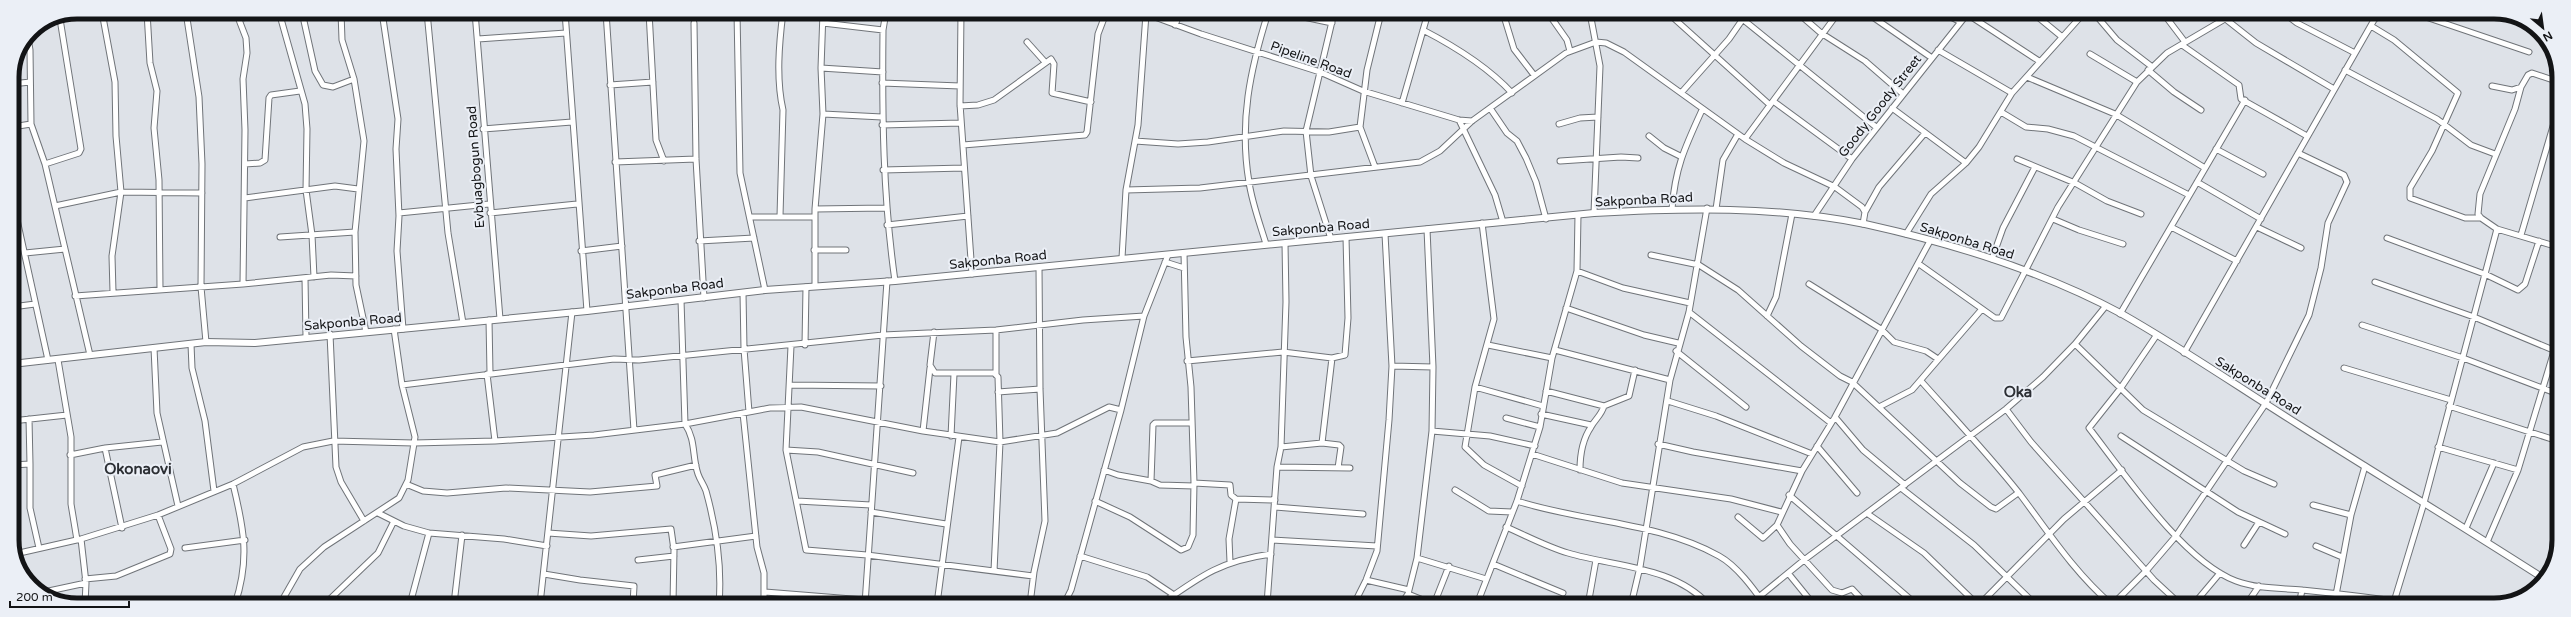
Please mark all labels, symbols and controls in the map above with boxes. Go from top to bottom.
north arrow [2523,8,2563,48]
text: N [2541,28,2555,44]
street label: Pipeline Road [1268,38,1354,82]
street label: Goody Goody Street [1835,52,1925,160]
street label: Evbuagbogun Road [464,105,488,229]
street label: Sakponba Road [1595,189,1693,211]
street label: Sakponba Road [1271,216,1371,240]
street label: Sakponba Road [1918,219,2016,263]
street label: Sakponba Road [948,247,1048,273]
street label: Sakponba Road [625,275,725,303]
street label: Sakponba Road [303,310,403,334]
street label: Sakponba Road [2212,353,2304,419]
district label: Oka [2004,383,2032,401]
district label: Okonaovi [104,460,172,478]
scale bar [10,583,129,609]
text: 200 m [16,590,53,604]

